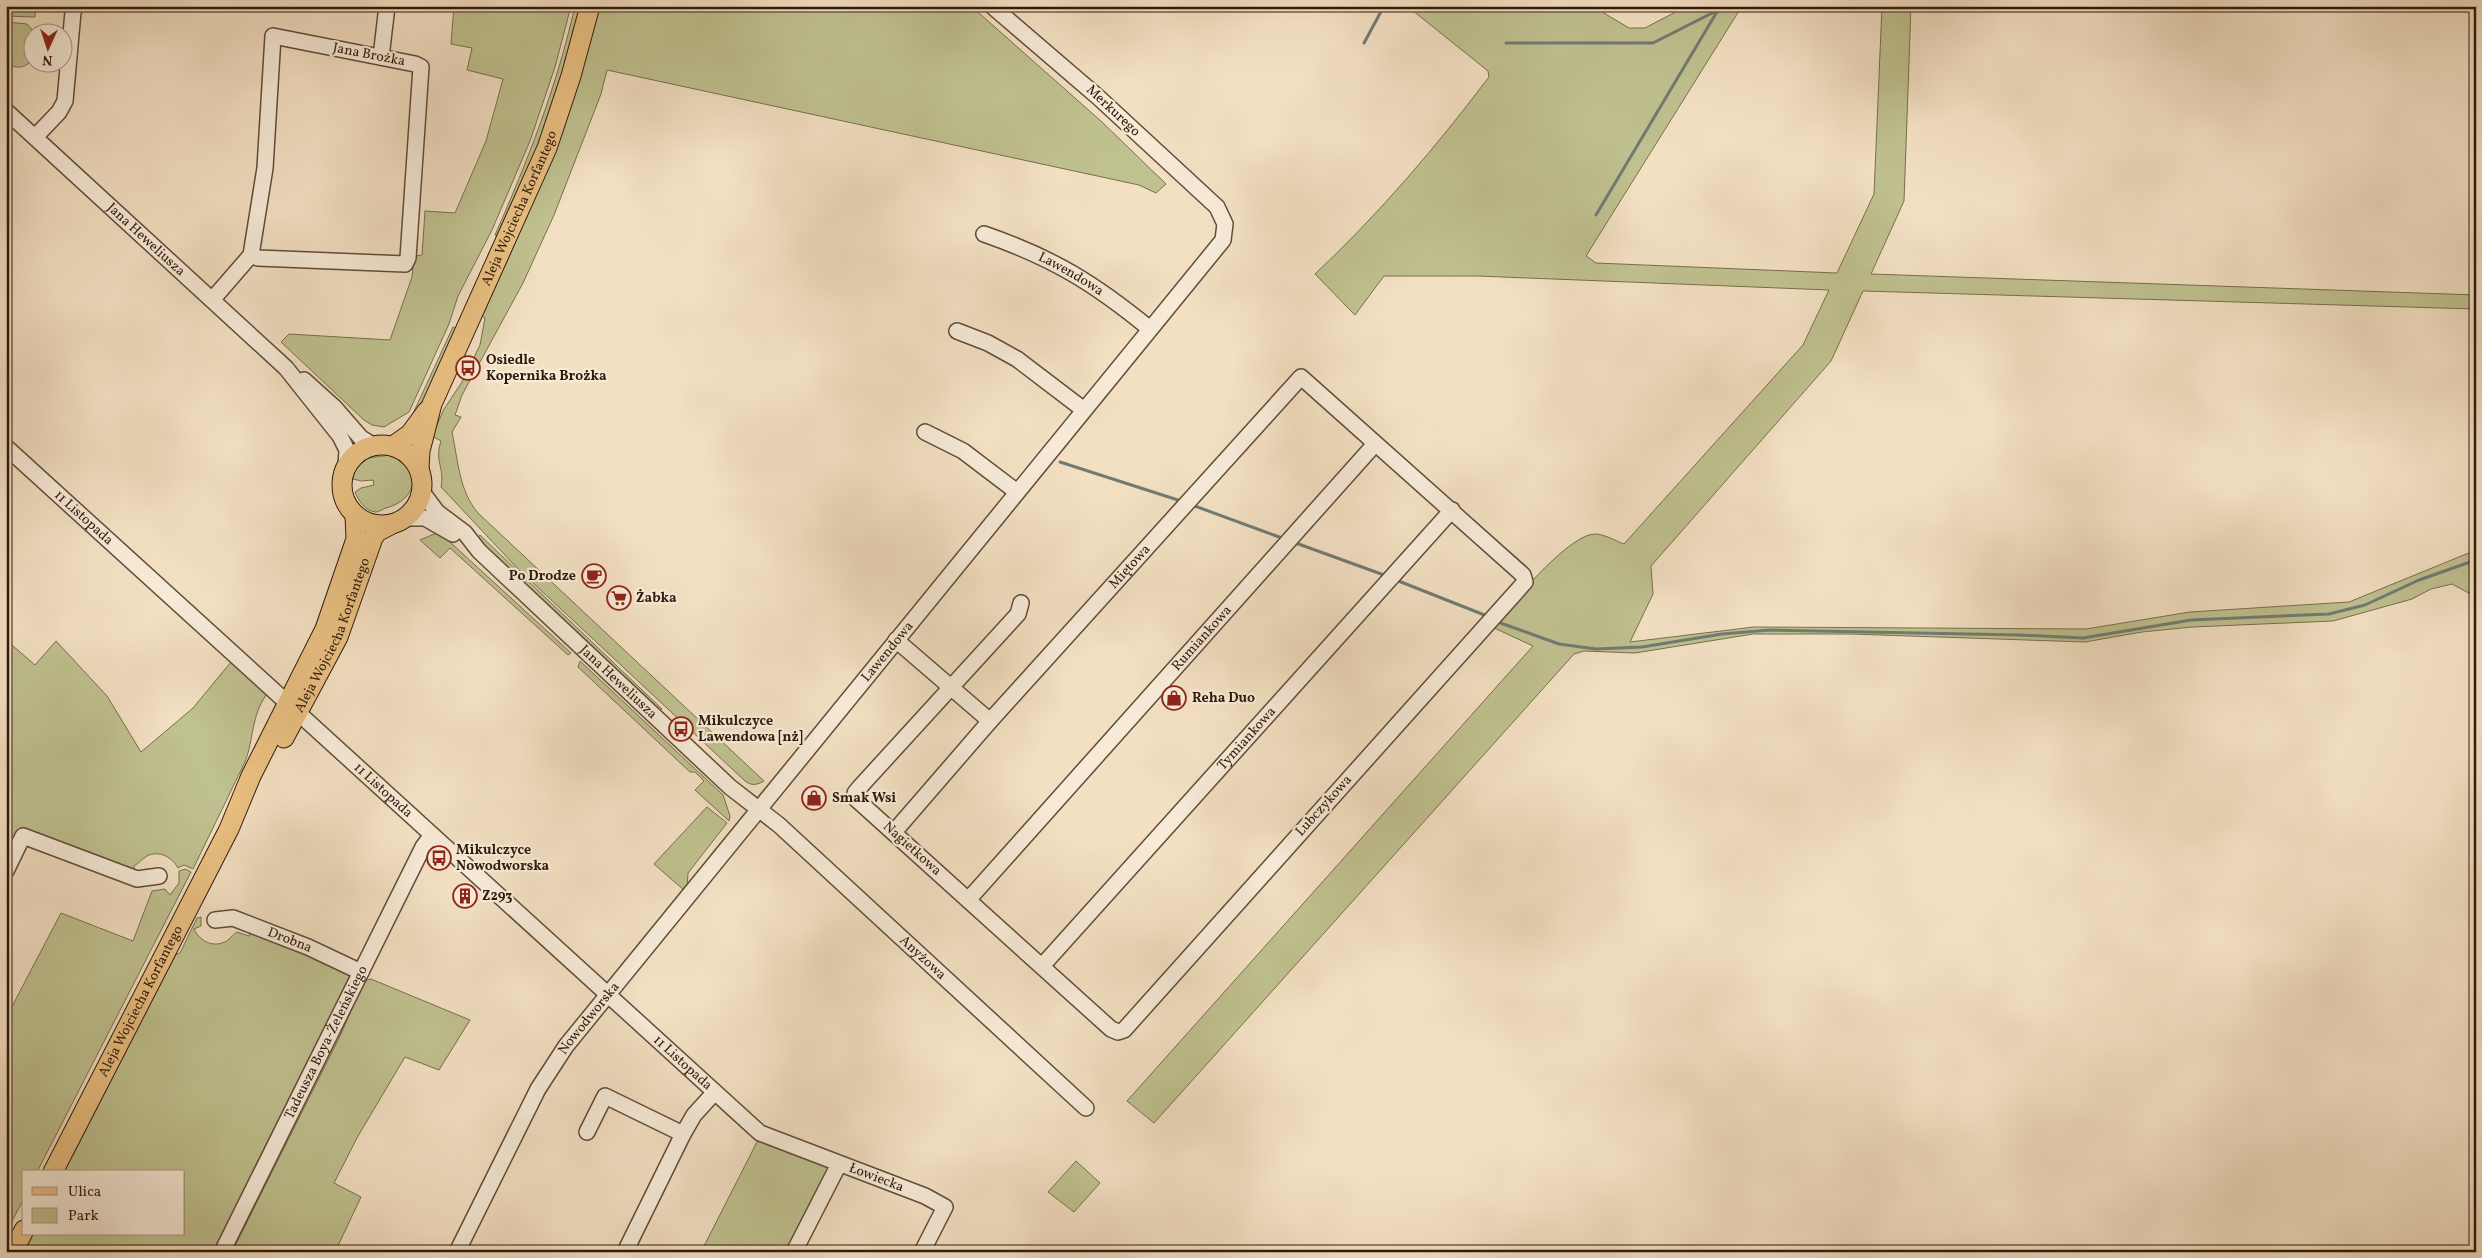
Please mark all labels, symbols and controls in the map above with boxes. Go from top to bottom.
north arrow [22,22,72,72]
street label: Jana Brożka [331,39,407,71]
text: N [42,50,53,69]
street label: Merkurego [1082,81,1144,141]
street label: Aleja Wojciecha Korfantego [477,128,562,289]
street label: Jana Heweliusza [103,199,189,280]
street label: Lawendowa [1035,248,1108,300]
place label: Osiedle Kopernika Brożka [486,351,607,386]
bus stop icon: Osiedle Kopernika Brożka [455,355,481,381]
street label: 11 Listopada [50,486,117,550]
street label: Miętowa [1105,540,1155,593]
street label: Aleja Wojciecha Korfantego [290,555,375,716]
cafe icon: Po Drodze [581,563,607,589]
place label: Po Drodze [509,567,576,586]
supermarket icon: Żabka [606,585,632,611]
place label: Żabka [636,589,677,608]
street label: Rumiankowa [1167,601,1236,675]
street label: Lawendowa [857,617,918,686]
street label: Jana Heweliusza [575,641,661,723]
shop icon: Reha Duo [1161,685,1187,711]
place label: Reha Duo [1192,689,1255,708]
street label: Tymiankowa [1213,702,1280,774]
place label: Mikulczyce Lawendowa [nż] [698,712,803,747]
bus stop icon: Mikulczyce Lawendowa [nż] [668,716,694,742]
street label: 11 Listopada [350,758,417,822]
street label: Lubczykowa [1291,771,1357,841]
shop icon: Smak Wsi [801,785,827,811]
place label: Smak Wsi [832,789,896,808]
street label: Nagietkowa [879,818,945,880]
place label: Mikulczyce Nowodworska [456,841,550,876]
bus stop icon: Mikulczyce Nowodworska [426,845,452,871]
building icon: Z293 [452,883,478,909]
place label: Z293 [482,887,512,906]
street label: Aleja Wojciecha Korfantego [94,922,187,1080]
street label: Drobna [265,923,315,957]
street label: Anyżowa [895,931,950,984]
street label: Tadeusza Boya-Żeleńskiego [280,962,372,1122]
street label: Nowodworska [553,978,624,1058]
street label: 11 Listopada [649,1031,717,1095]
street label: Łowiecka [846,1158,907,1197]
legend [22,1170,185,1236]
text: Ulica [68,1182,101,1203]
text: Park [68,1206,99,1227]

